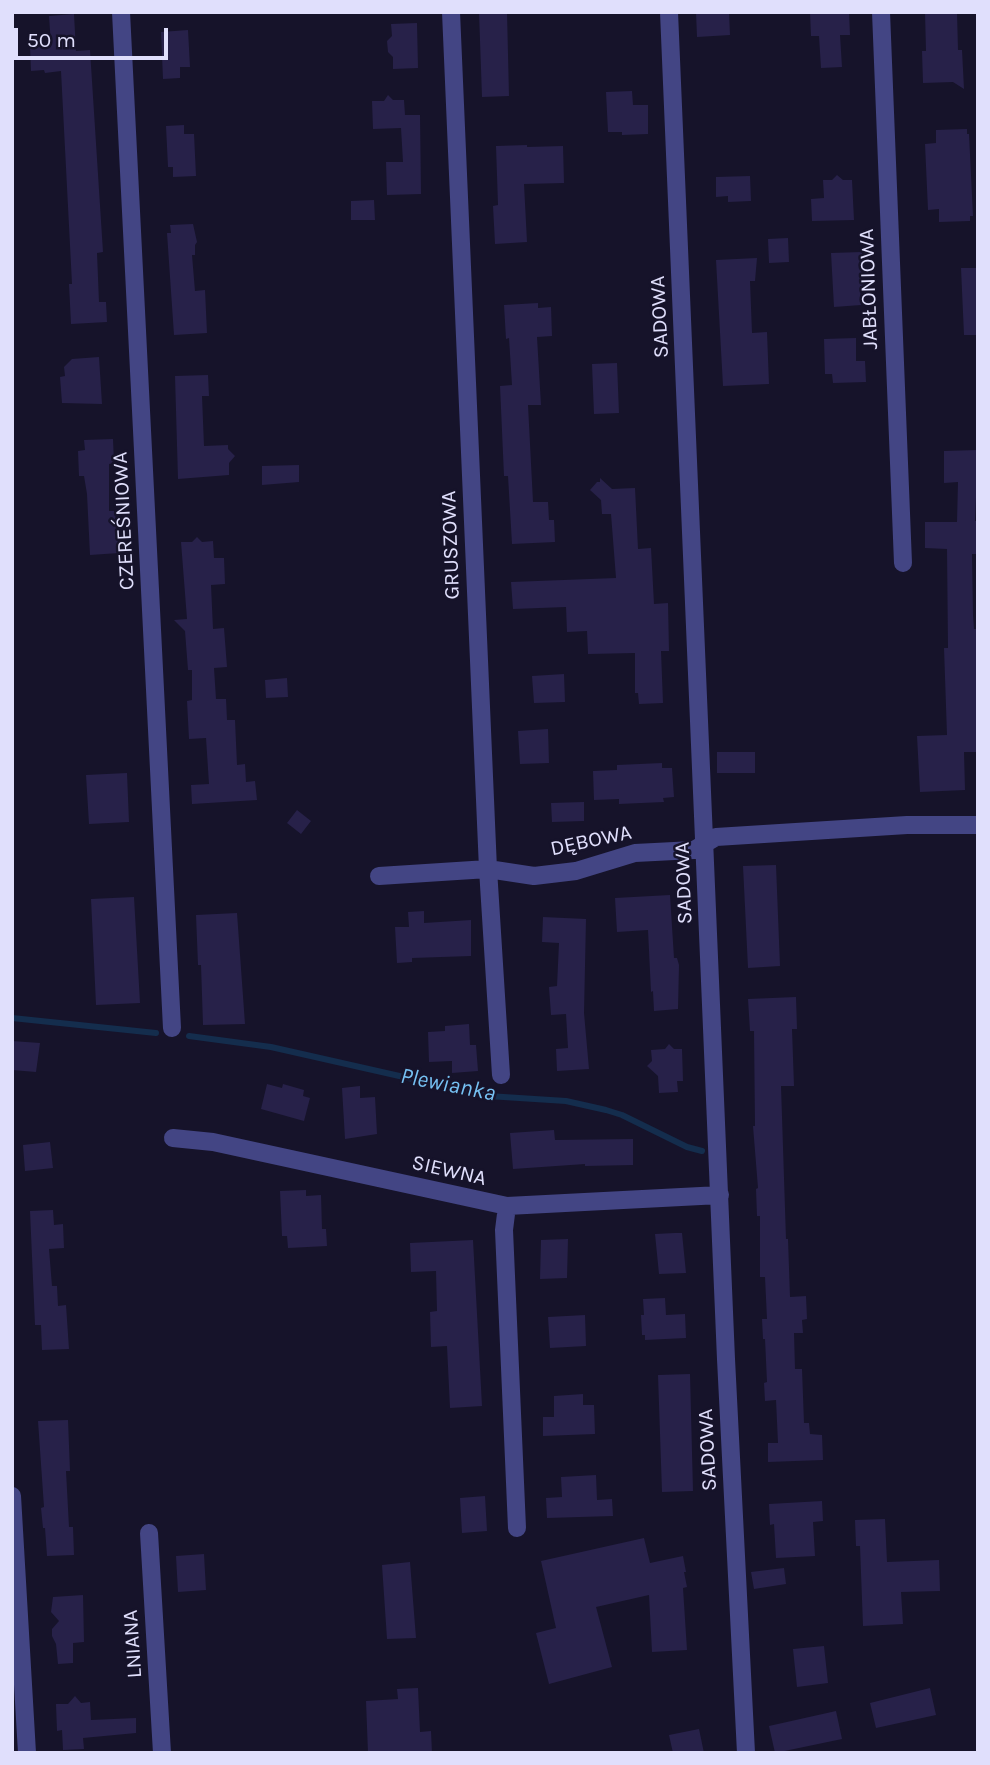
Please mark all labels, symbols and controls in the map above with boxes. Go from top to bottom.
scale bar [18,14,172,58]
text: 50 m [27,28,76,52]
street label: JABŁONIOWA [854,228,884,350]
street label: SADOWA [645,275,675,359]
street label: CZEREŚNIOWA [108,451,140,591]
street label: GRUSZOWA [437,490,465,600]
street label: DĘBOWA [548,820,634,862]
street label: SADOWA [670,841,698,925]
water label: Plewianka [398,1062,498,1108]
street label: SIEWNA [409,1150,489,1192]
street label: SADOWA [693,1408,723,1492]
street label: LNIANA [118,1609,148,1679]

